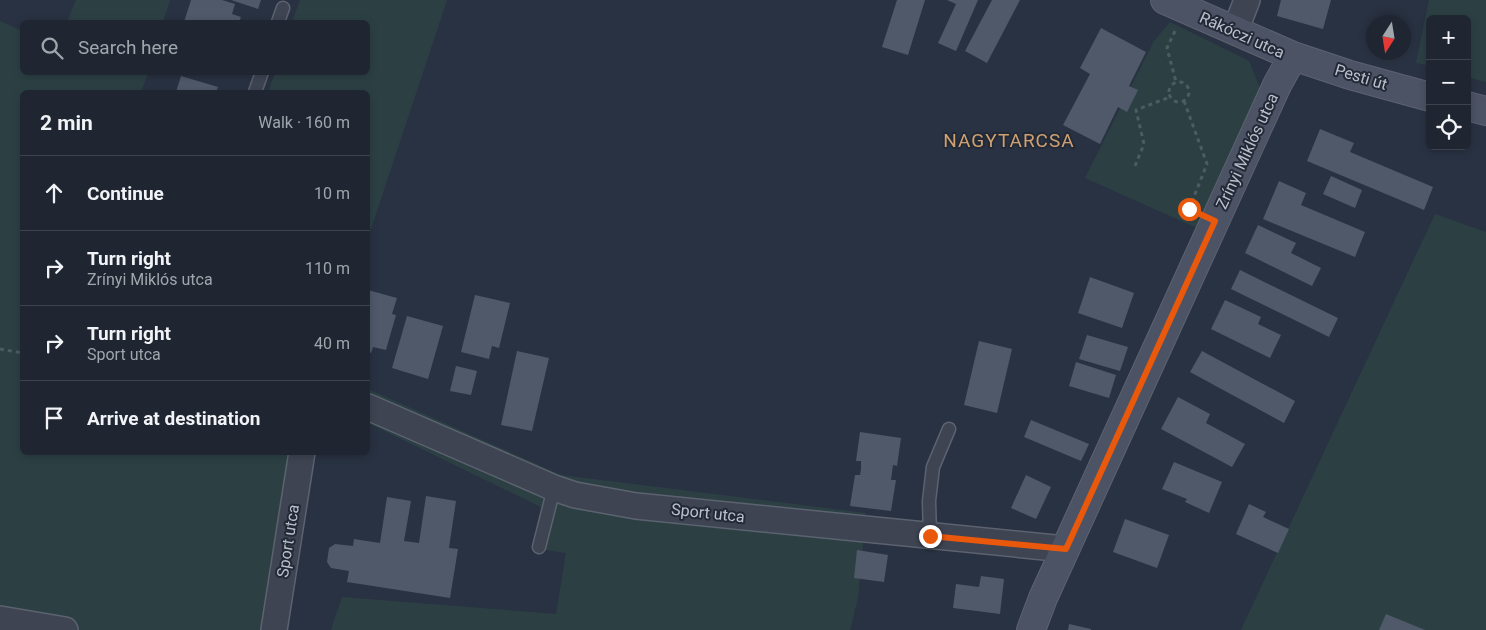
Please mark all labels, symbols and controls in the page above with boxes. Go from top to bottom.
street label: Rákóczi utca [1197,8,1287,62]
north arrow [1366,15,1411,60]
map controls [1426,15,1471,150]
button: + [1426,15,1471,60]
search box [20,20,370,75]
icon: search [38,34,66,62]
text: Search here [78,36,178,59]
street label: Pesti út [1332,60,1390,94]
button: − [1426,60,1471,105]
street label: Zrínyi Miklós utca [1212,90,1282,212]
button: locate [1426,105,1471,150]
text: 2 min [40,111,93,135]
text: Walk · 160 m [258,113,350,132]
district label: NAGYTARCSA [943,129,1075,152]
icon: ahead [40,179,68,207]
text: Continue [87,182,164,205]
text: 10 m [314,184,350,203]
route start [1178,198,1201,221]
text: Turn right [87,247,171,270]
icon: right [40,254,68,282]
text: 110 m [305,259,350,278]
text: Zrínyi Miklós utca [87,270,213,289]
text: Turn right [87,322,171,345]
icon: right [40,329,68,357]
text: 40 m [314,334,350,353]
text: Sport utca [87,345,161,364]
icon: arrive [40,404,68,432]
text: Arrive at destination [87,407,260,430]
street label: Sport utca [670,500,746,526]
street label: Sport utca [273,503,303,579]
route end [919,525,942,548]

